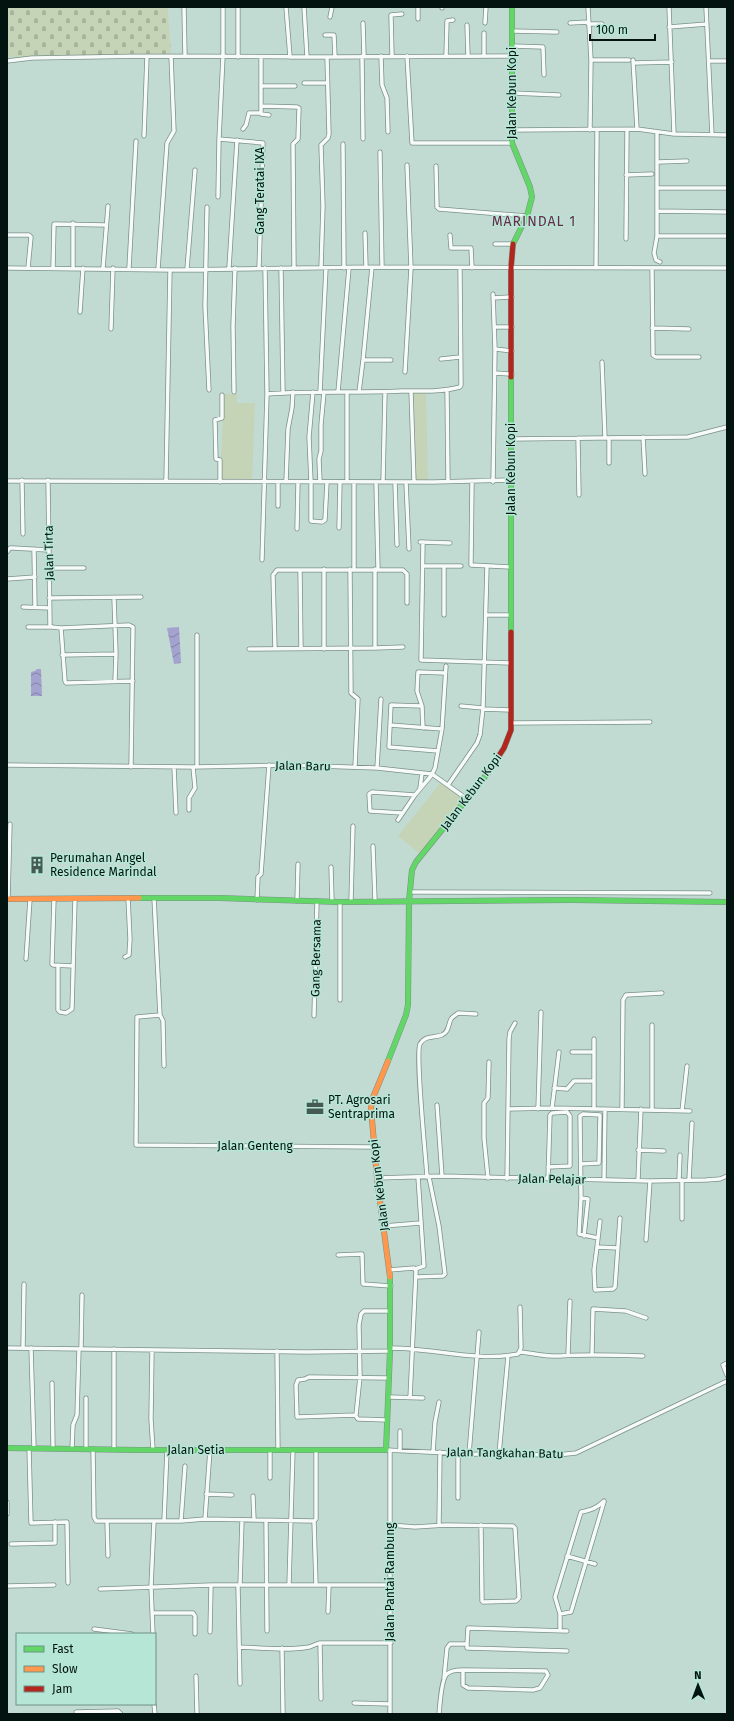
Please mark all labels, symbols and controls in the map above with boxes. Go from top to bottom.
scale bar [590,16,655,42]
text: 100 m [596,23,628,37]
street label: Jalan Kebun Kopi [505,47,519,139]
street label: Gang Teratai IXA [253,147,267,235]
district label: MARINDAL 1 [492,213,576,230]
street label: Jalan Kebun Kopi [504,423,518,515]
street label: Jalan Tirta [42,525,56,581]
street label: Jalan Kebun Kopi [438,751,504,833]
street label: Jalan Baru [275,759,331,773]
place label: Perumahan Angel Residence Marindal [50,851,157,879]
building icon: Perumahan Angel Residence Marindal [27,855,47,875]
street label: Gang Bersama [308,919,324,997]
place label: PT. Agrosari Sentraprima [328,1093,395,1121]
office icon: PT. Agrosari Sentraprima [305,1097,325,1117]
street label: Jalan Kebun Kopi [366,1138,392,1232]
street label: Jalan Genteng [217,1139,293,1153]
street label: Jalan Pelajar [518,1171,586,1187]
street label: Jalan Setia [167,1443,225,1457]
street label: Jalan Tangkahan Batu [446,1445,564,1461]
street label: Jalan Pantai Rambung [383,1522,397,1641]
legend [16,1633,156,1705]
text: Fast [52,1642,74,1656]
text: Slow [52,1662,78,1676]
north arrow [678,1665,718,1705]
text: N [694,1669,702,1682]
text: Jam [52,1682,72,1696]

